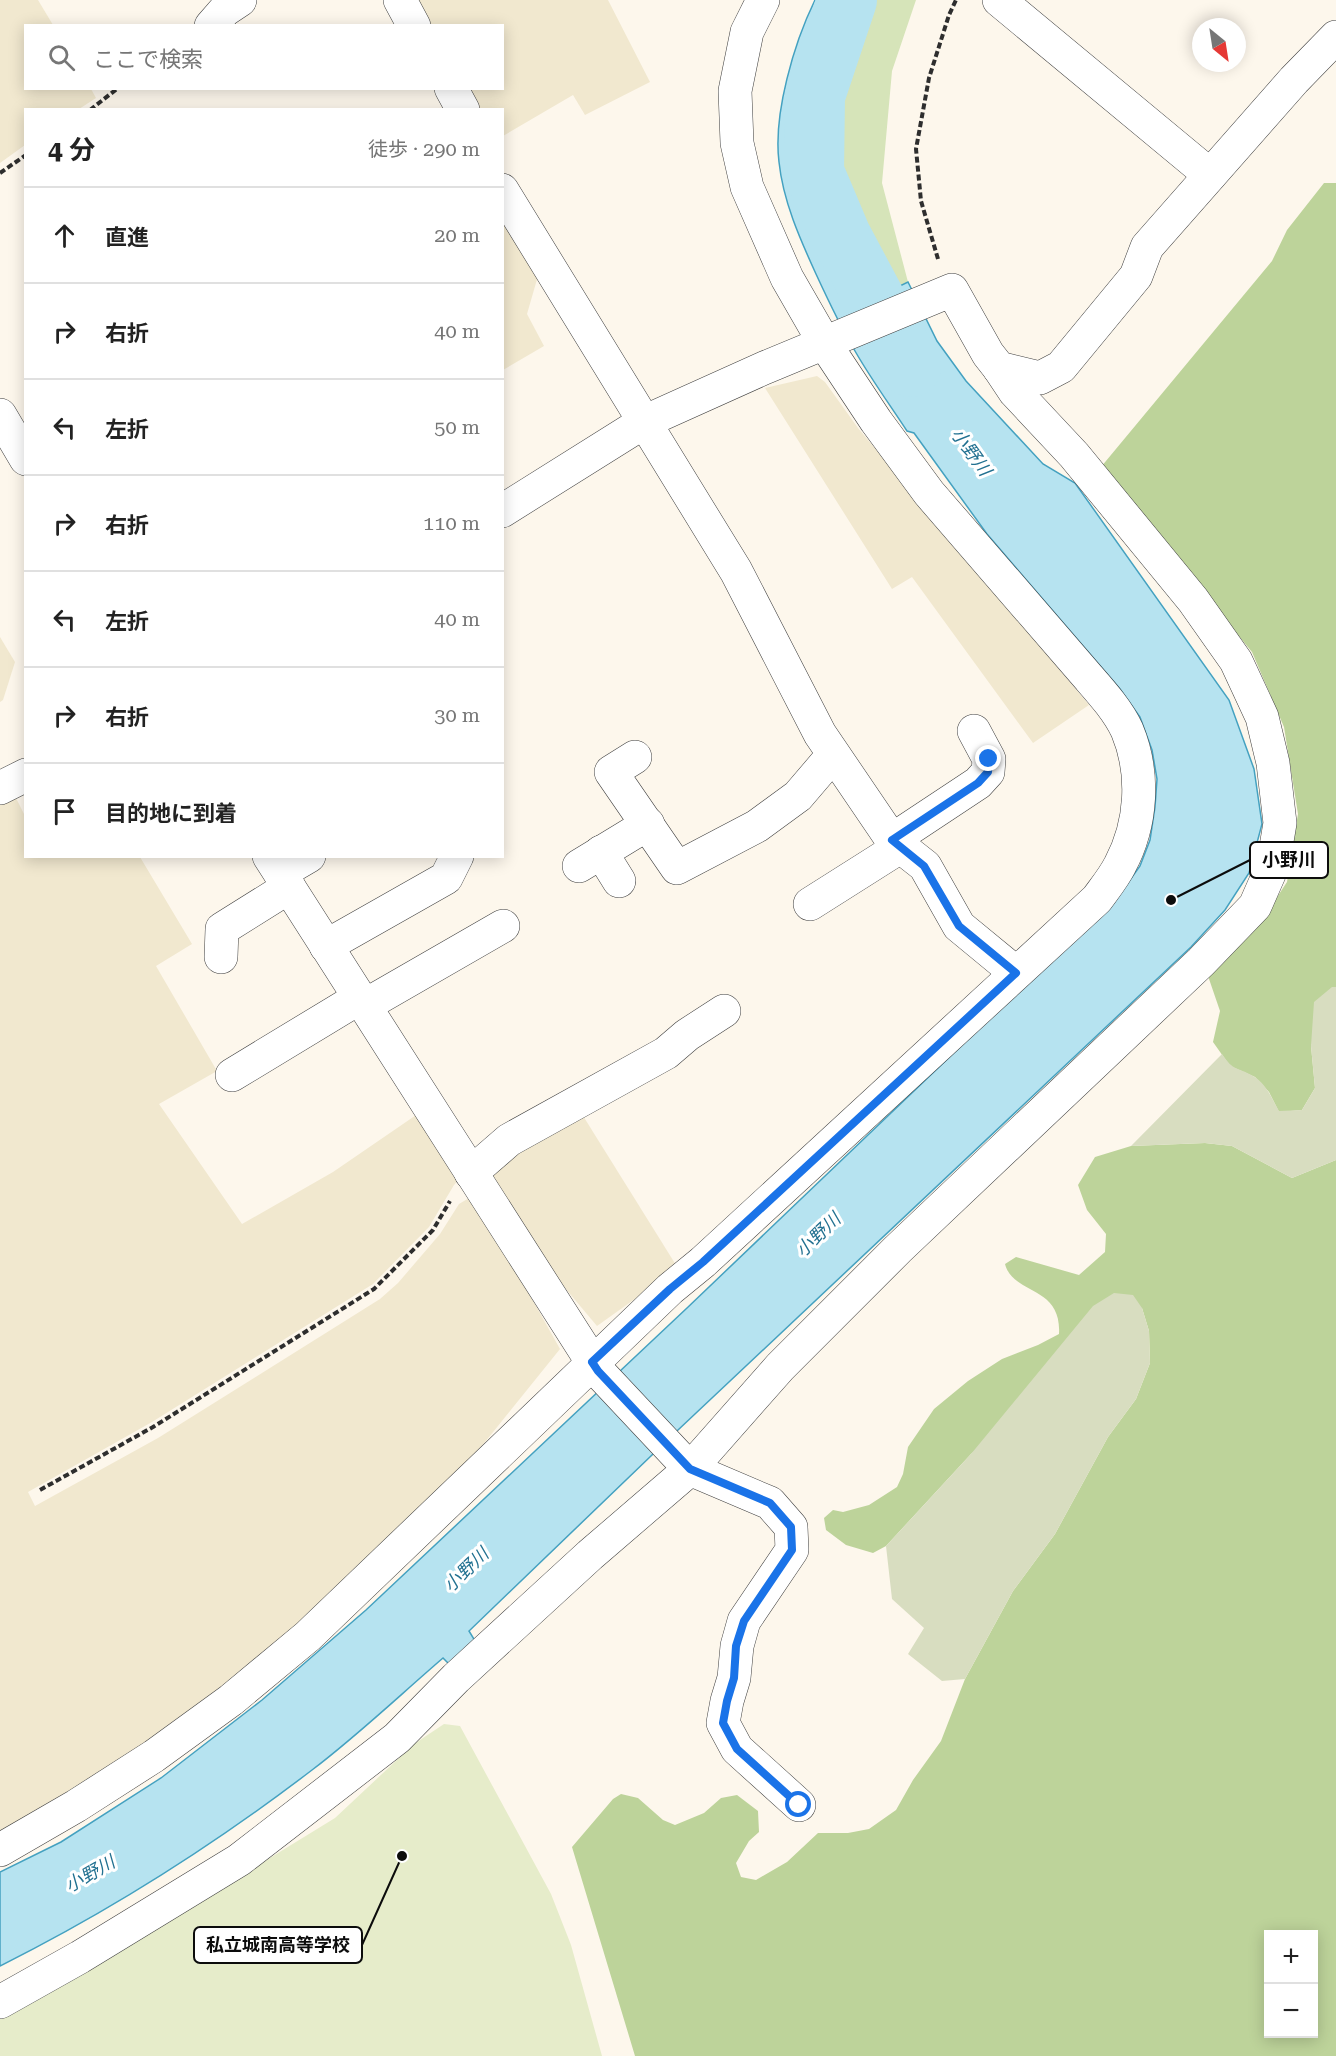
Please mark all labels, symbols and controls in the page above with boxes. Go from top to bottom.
north arrow [1192,18,1246,72]
search box [24,24,504,90]
icon: search [45,41,78,74]
text: ここで検索 [93,47,203,72]
text: 4 分 [48,135,95,165]
text: 徒歩 · 290 m [368,137,480,161]
icon: ahead [48,219,81,252]
text: 20 m [434,223,480,247]
text: 直進 [105,225,149,250]
icon: right [48,315,81,348]
text: 40 m [434,319,480,343]
text: 右折 [105,321,149,346]
icon: left [48,411,81,444]
text: 50 m [434,415,480,439]
text: 左折 [105,417,149,442]
water label: 小野川 [947,424,997,481]
icon: right [48,507,81,540]
text: 110 m [423,511,480,535]
text: 右折 [105,513,149,538]
icon: left [48,603,81,636]
text: 40 m [434,607,480,631]
text: 左折 [105,609,149,634]
icon: right [48,699,81,732]
text: 30 m [434,703,480,727]
text: 右折 [105,705,149,730]
route end [975,745,1001,771]
icon: arrive [48,795,81,828]
text: 目的地に到着 [105,801,237,826]
callout: 小野川 [1250,842,1328,878]
text: 小野川 [1262,849,1316,870]
water label: 小野川 [791,1207,846,1261]
water label: 小野川 [439,1542,494,1596]
route start [785,1791,811,1817]
water label: 小野川 [61,1850,120,1896]
callout: 私立城南高等学校 [194,1927,362,1963]
map controls [1264,1930,1318,2038]
button: + [1264,1930,1318,1984]
text: 私立城南高等学校 [206,1934,350,1955]
button: − [1264,1984,1318,2038]

